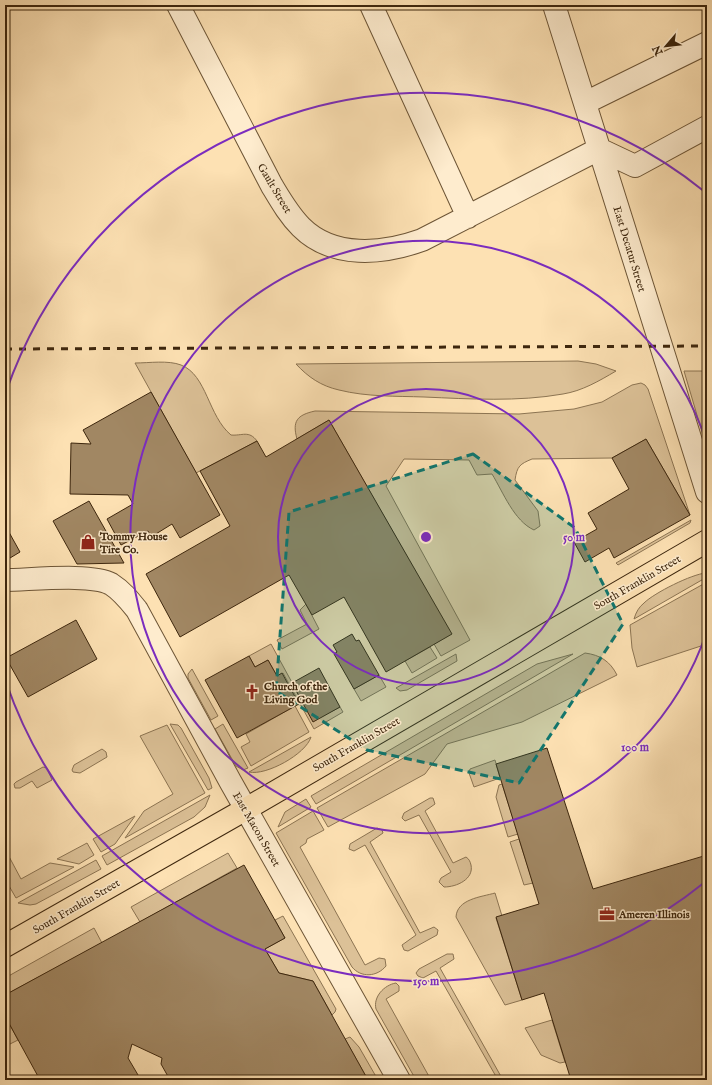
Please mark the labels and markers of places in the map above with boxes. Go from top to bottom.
place label: Tommy House Tire Co. [99,530,167,557]
centre of rings [419,530,433,544]
shop icon: Tommy House Tire Co. [79,533,97,551]
place label: Church of the Living God [263,680,327,707]
church icon: Church of the Living God [243,683,261,701]
office icon: Ameren Illinois [598,905,616,923]
place label: Ameren Illinois [618,908,690,922]

